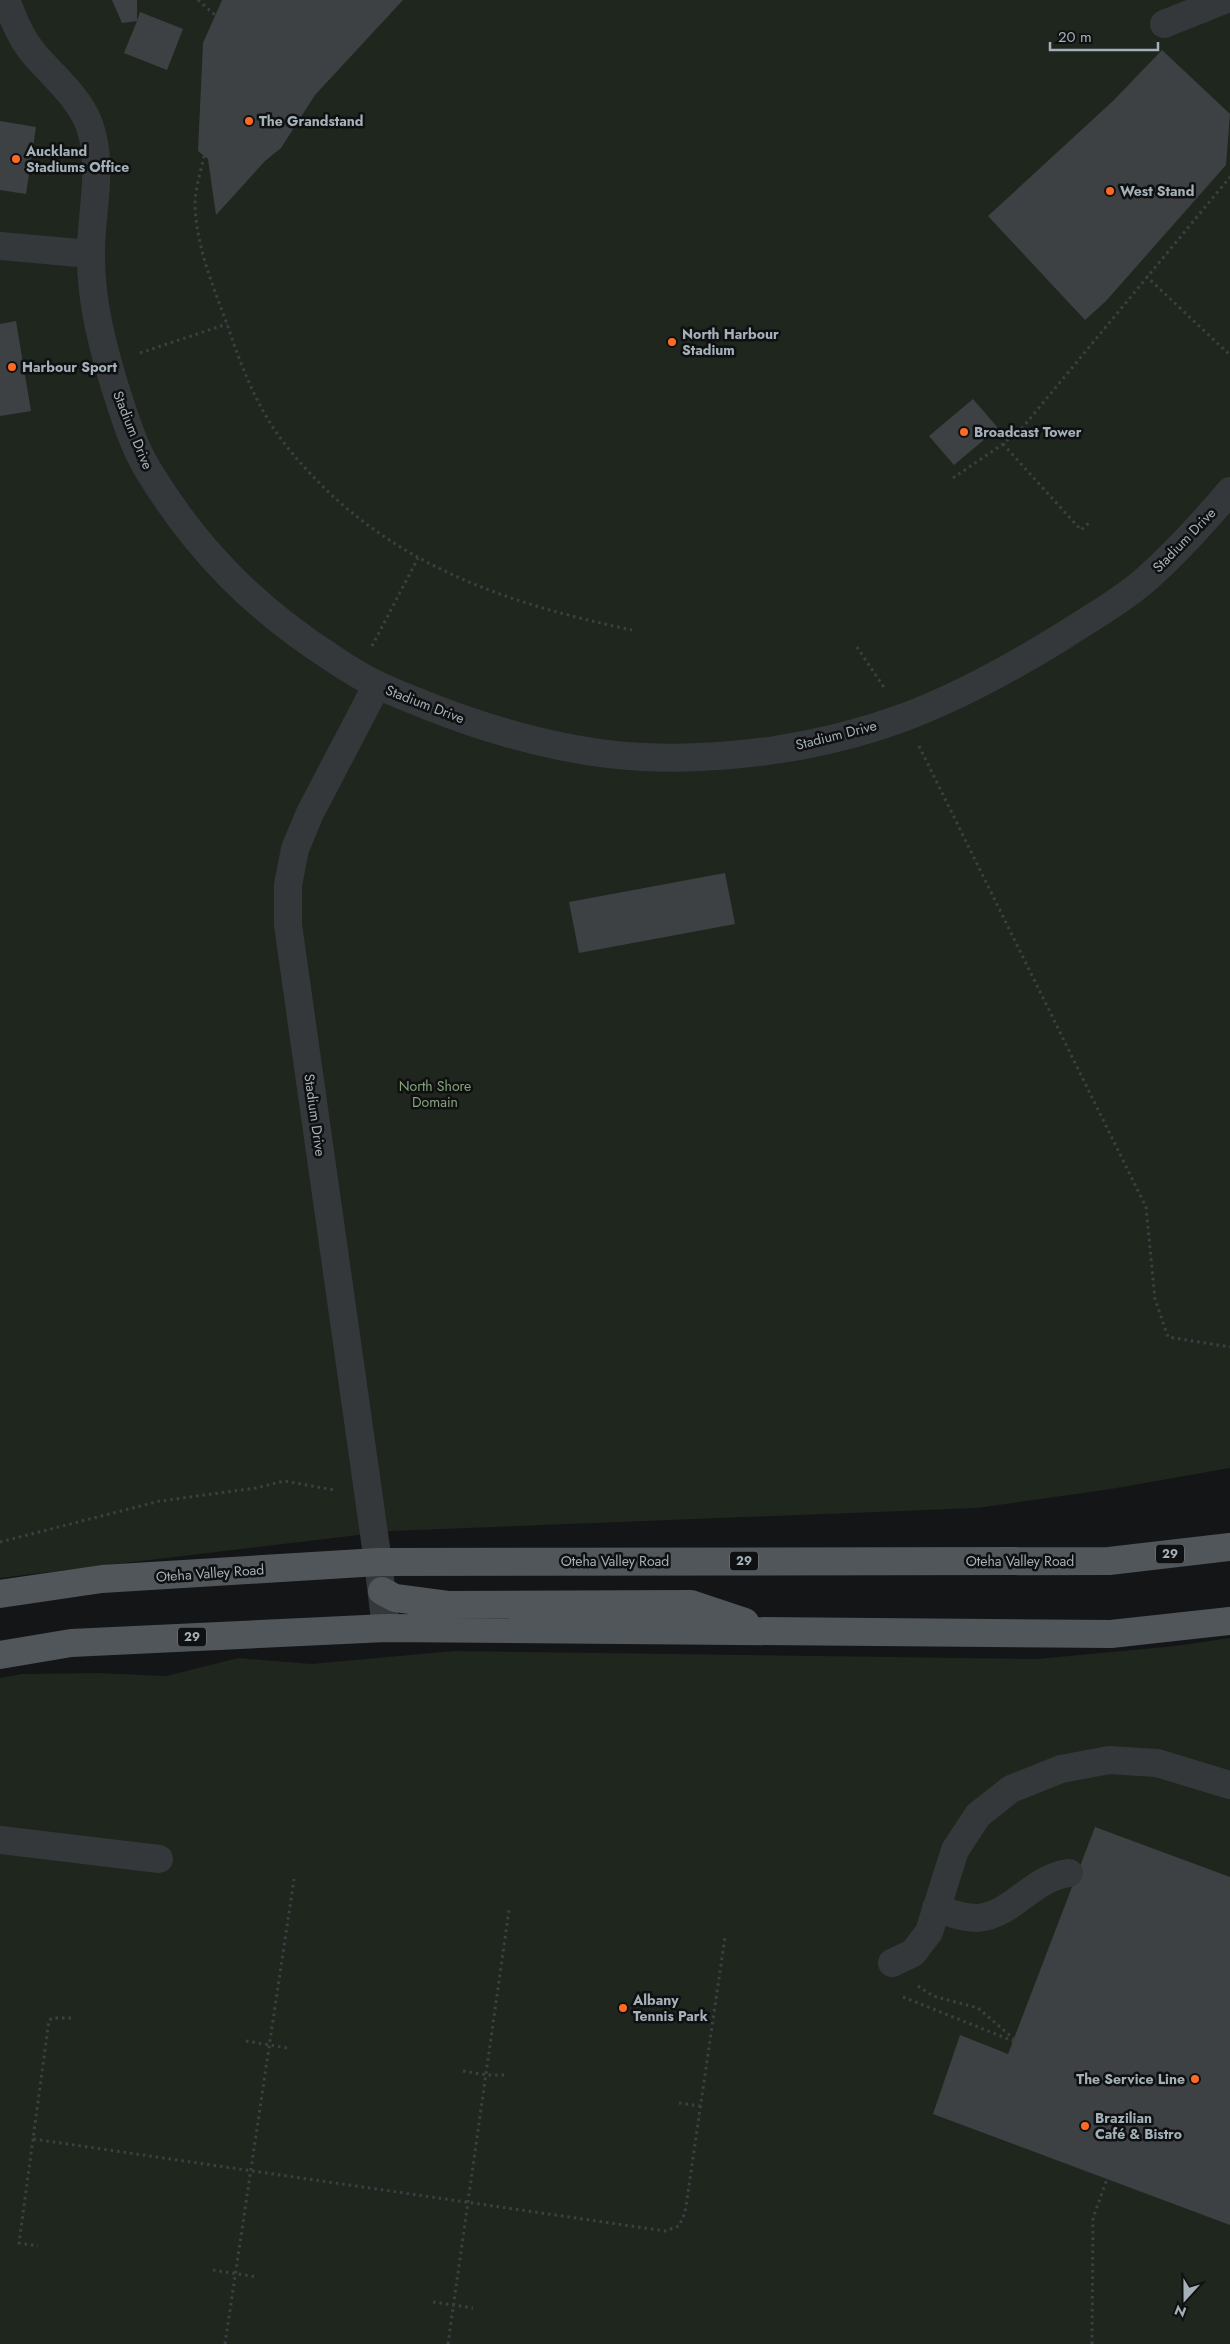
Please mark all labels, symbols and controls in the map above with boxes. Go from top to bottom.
scale bar [1050,20,1158,52]
text: 20 m [1058,26,1092,48]
place label: The Grandstand [259,111,364,131]
marker: The Grandstand [243,115,255,127]
place label: Auckland Stadiums Office [25,141,129,177]
marker: Auckland Stadiums Office [10,153,22,165]
place label: West Stand [1120,181,1194,201]
marker: West Stand [1104,185,1116,197]
place label: North Harbour Stadium [682,324,779,360]
marker: North Harbour Stadium [666,336,678,348]
place label: Harbour Sport [22,357,118,377]
marker: Harbour Sport [6,361,18,373]
street label: Stadium Drive [108,388,158,472]
place label: Broadcast Tower [974,422,1082,442]
marker: Broadcast Tower [958,426,970,438]
street label: Stadium Drive [1148,503,1220,577]
street label: Stadium Drive [383,680,467,728]
street label: Stadium Drive [793,715,879,755]
street label: Stadium Drive [299,1073,331,1157]
park label: North Shore Domain [399,1076,471,1112]
road number: 29 [1156,1545,1184,1564]
street label: Oteha Valley Road [561,1551,669,1571]
street label: Oteha Valley Road [966,1551,1074,1571]
road number: 29 [730,1552,758,1570]
street label: Oteha Valley Road [155,1559,265,1587]
road number: 29 [178,1628,206,1646]
place label: Albany Tennis Park [632,1990,708,2026]
marker: Albany Tennis Park [617,2002,629,2014]
place label: The Service Line [1076,2069,1185,2089]
marker: The Service Line [1189,2073,1201,2085]
place label: Brazilian Café & Bistro [1095,2108,1182,2144]
marker: Brazilian Café & Bistro [1079,2120,1091,2132]
north arrow [1160,2274,1210,2324]
text: N [1172,2300,1189,2322]

